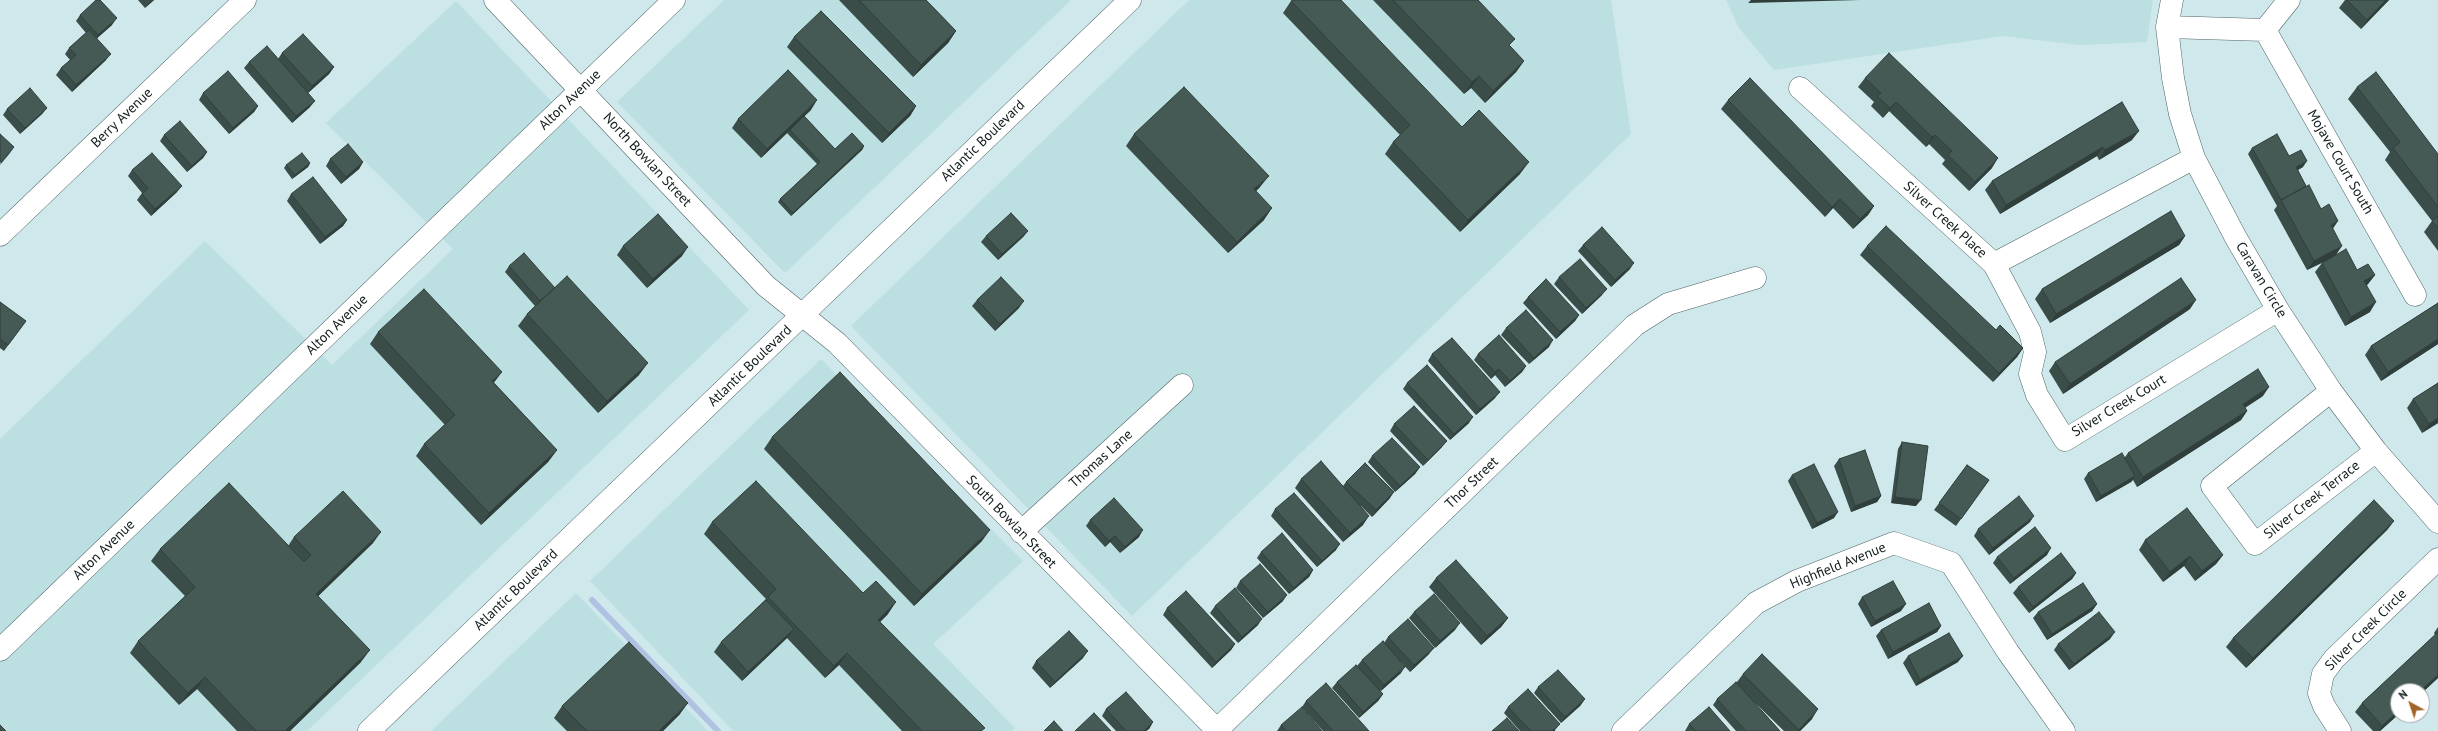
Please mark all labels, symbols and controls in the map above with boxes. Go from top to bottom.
street label: Alton Avenue [536,66,604,134]
street label: Berry Avenue [88,85,156,151]
street label: Atlantic Boulevard [938,97,1028,185]
street label: Mojave Court South [2303,107,2377,217]
street label: North Bowlan Street [599,110,695,210]
street label: Silver Creek Place [1900,178,1990,262]
street label: Caravan Circle [2232,239,2290,321]
street label: Alton Avenue [303,291,371,359]
street label: Atlantic Boulevard [705,322,795,410]
street label: Silver Creek Court [2069,371,2169,441]
street label: Thomas Lane [1066,426,1136,492]
street label: Thor Street [1442,454,1502,512]
street label: Silver Creek Terrace [2261,457,2363,543]
street label: South Bowlan Street [962,472,1060,572]
street label: Alton Avenue [70,516,138,584]
street label: Highfield Avenue [1788,539,1888,593]
street label: Atlantic Boulevard [471,546,561,634]
street label: Silver Creek Circle [2322,586,2410,674]
north arrow [2390,683,2430,723]
text: N [2396,687,2410,702]

